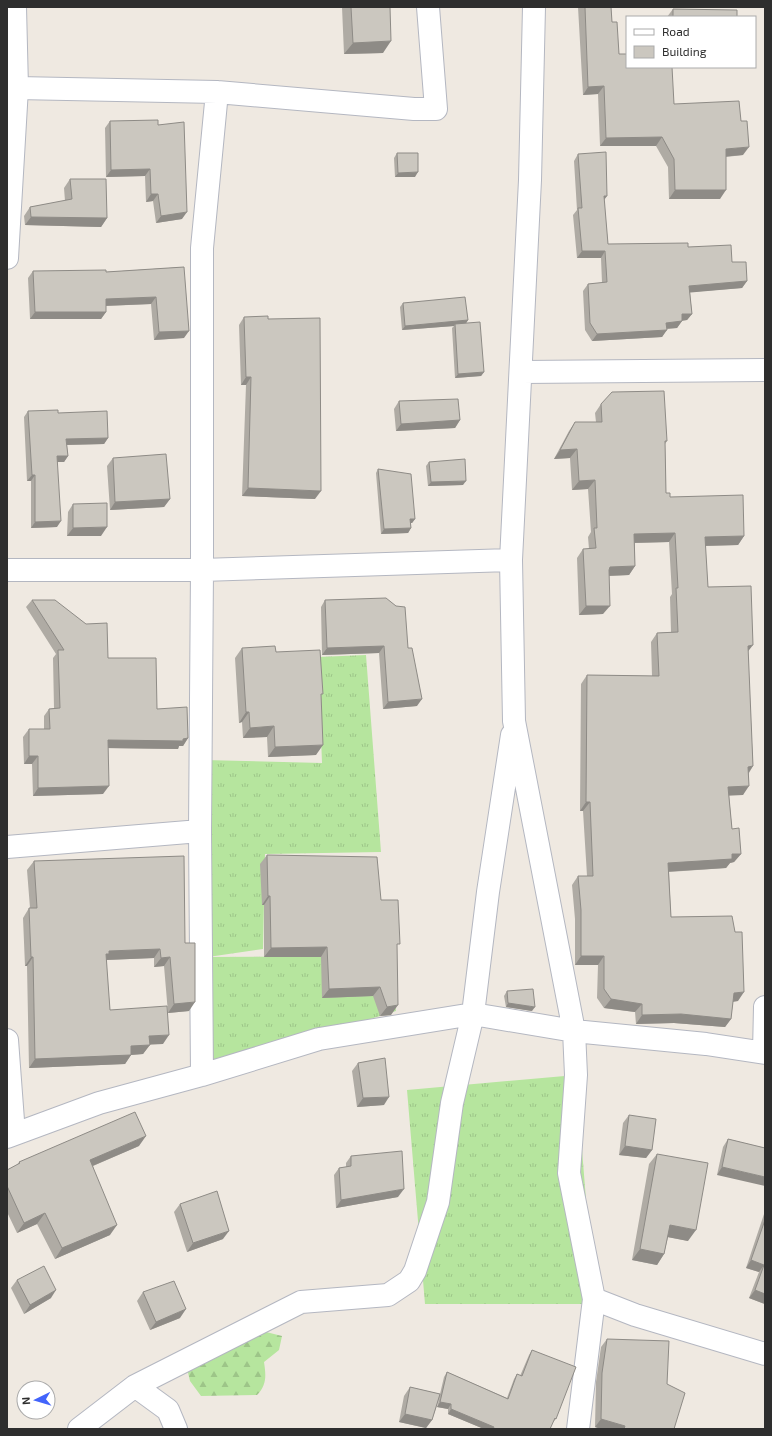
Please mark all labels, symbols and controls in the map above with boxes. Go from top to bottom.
legend [626,16,756,68]
text: Road [662,24,690,38]
text: Building [662,44,707,58]
north arrow [16,1380,56,1420]
text: N [19,1396,32,1405]

